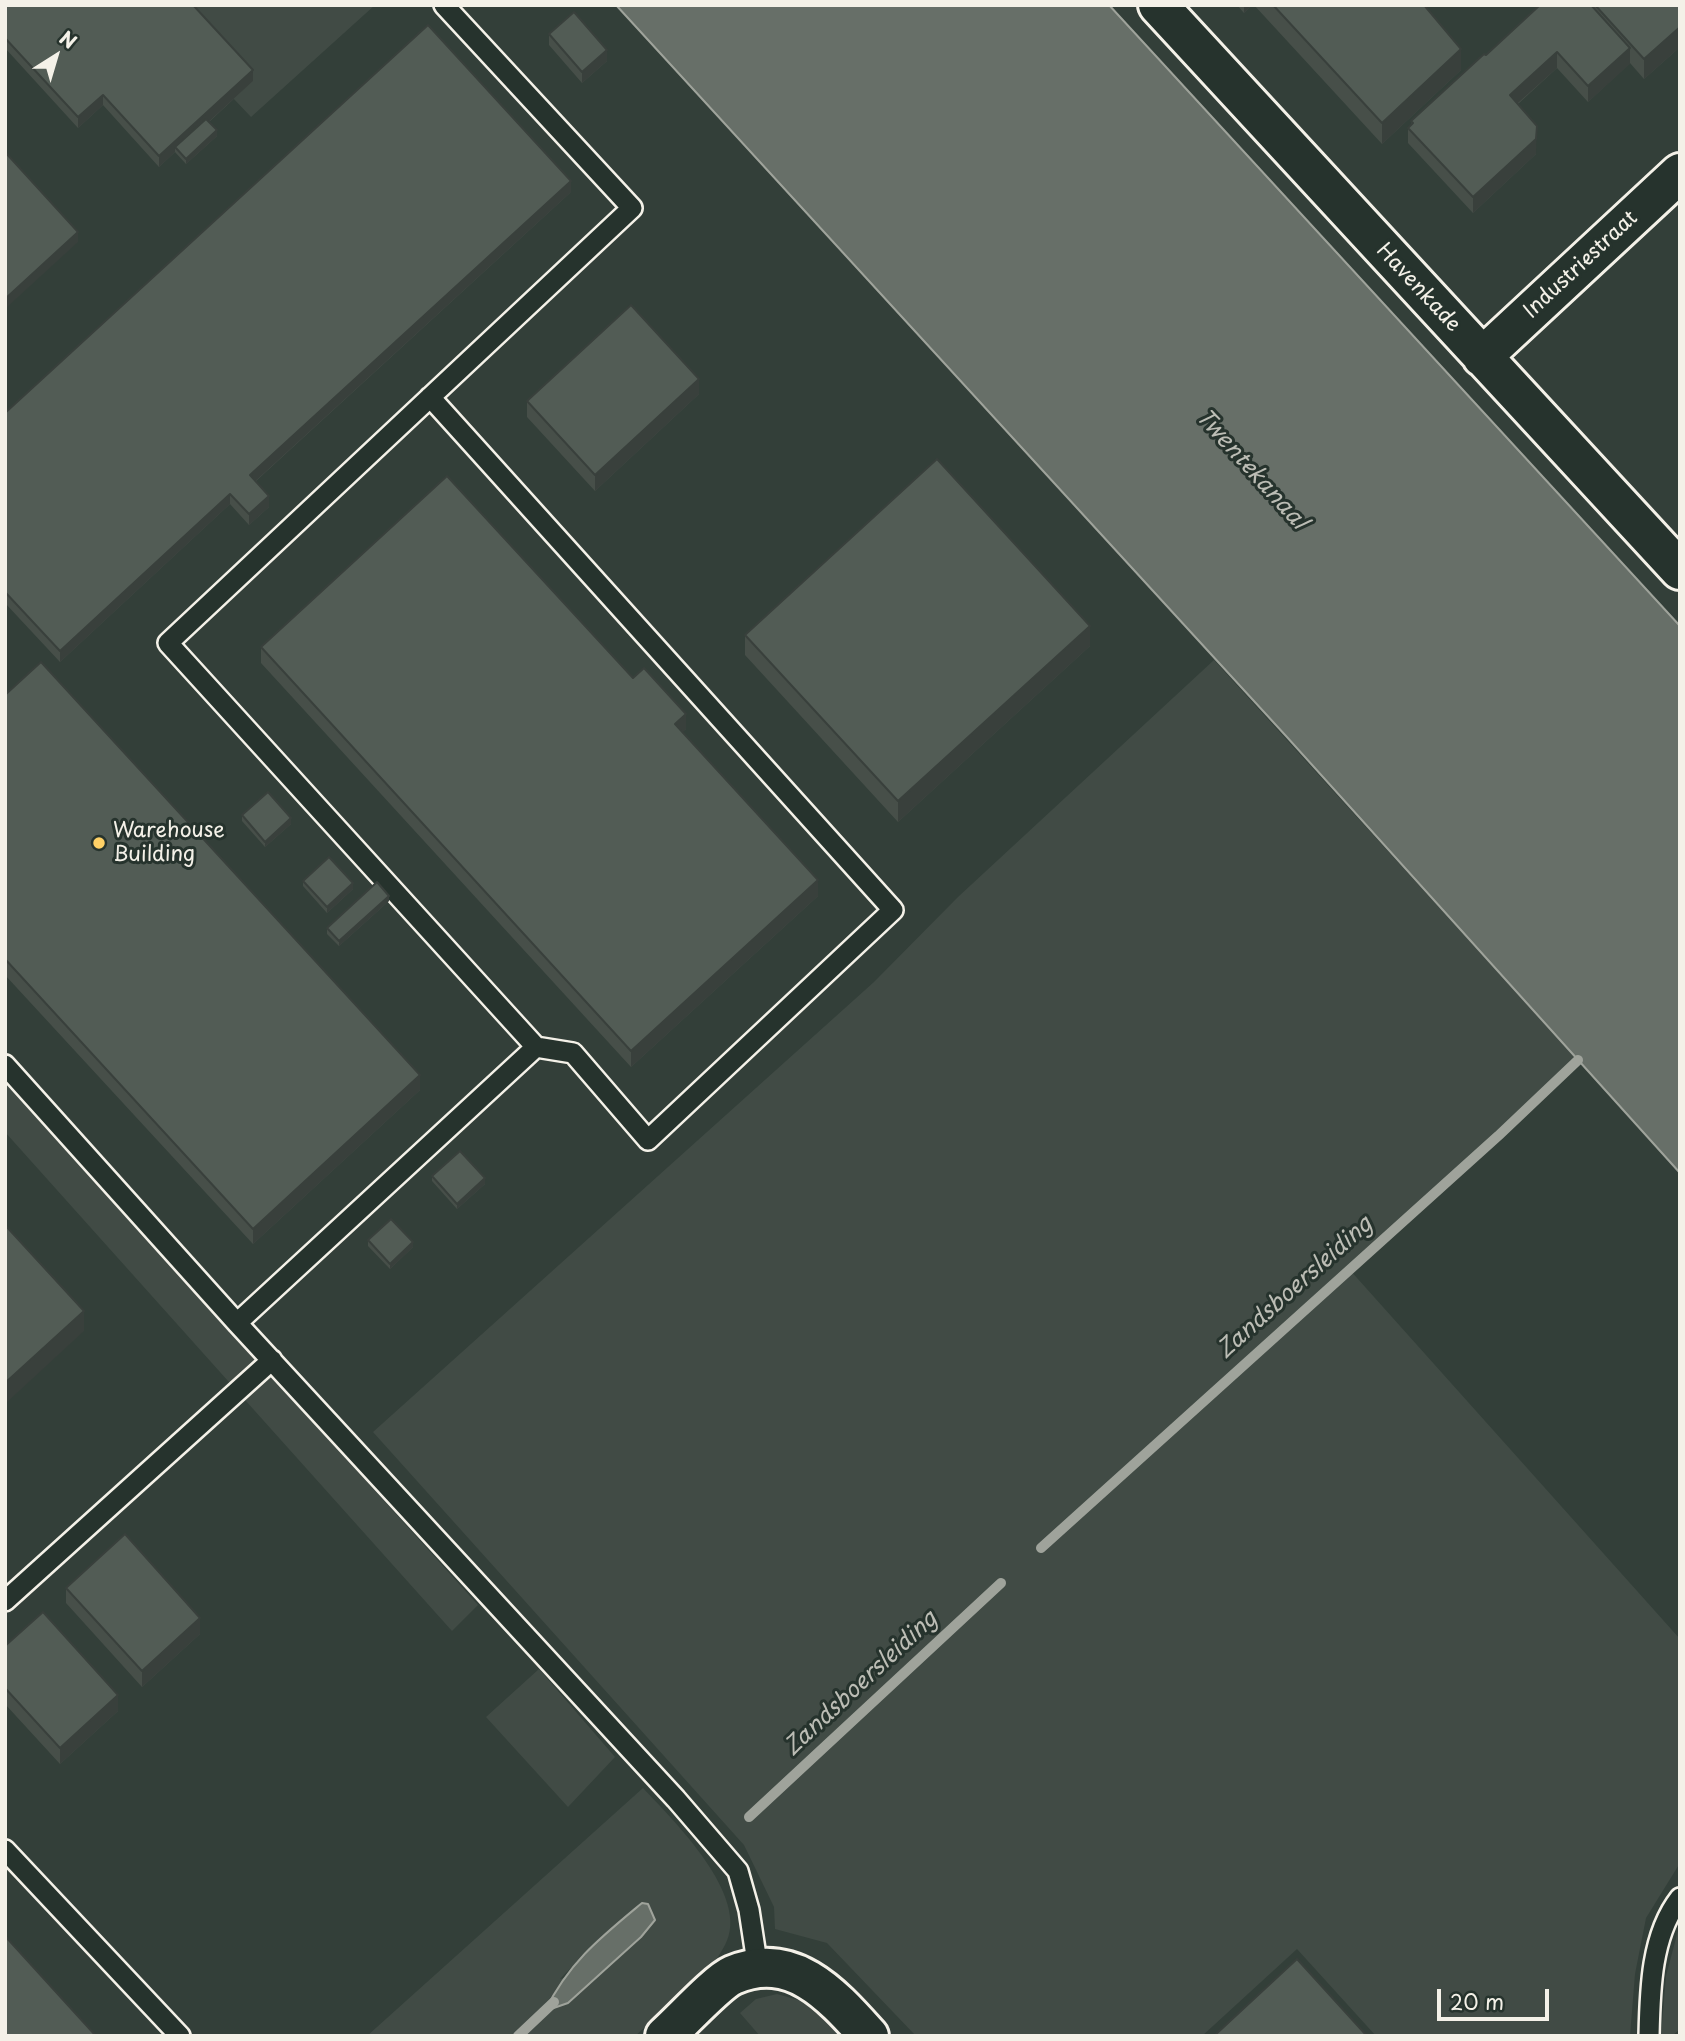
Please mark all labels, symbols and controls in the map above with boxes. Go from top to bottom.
north arrow [21,21,91,91]
text: N [54,24,83,55]
street label: Industriestraat [1519,206,1643,324]
street label: Havenkade [1371,238,1465,338]
water label: Twentekanaal [1190,404,1312,536]
place label: Warehouse Building [113,818,225,868]
marker: Warehouse Building [91,835,107,851]
water label: Zandsboersleiding [1212,1211,1378,1365]
water label: Zandsboersleiding [779,1606,943,1762]
scale bar [1440,1974,1552,2018]
text: 20 m [1450,1985,1504,2017]

